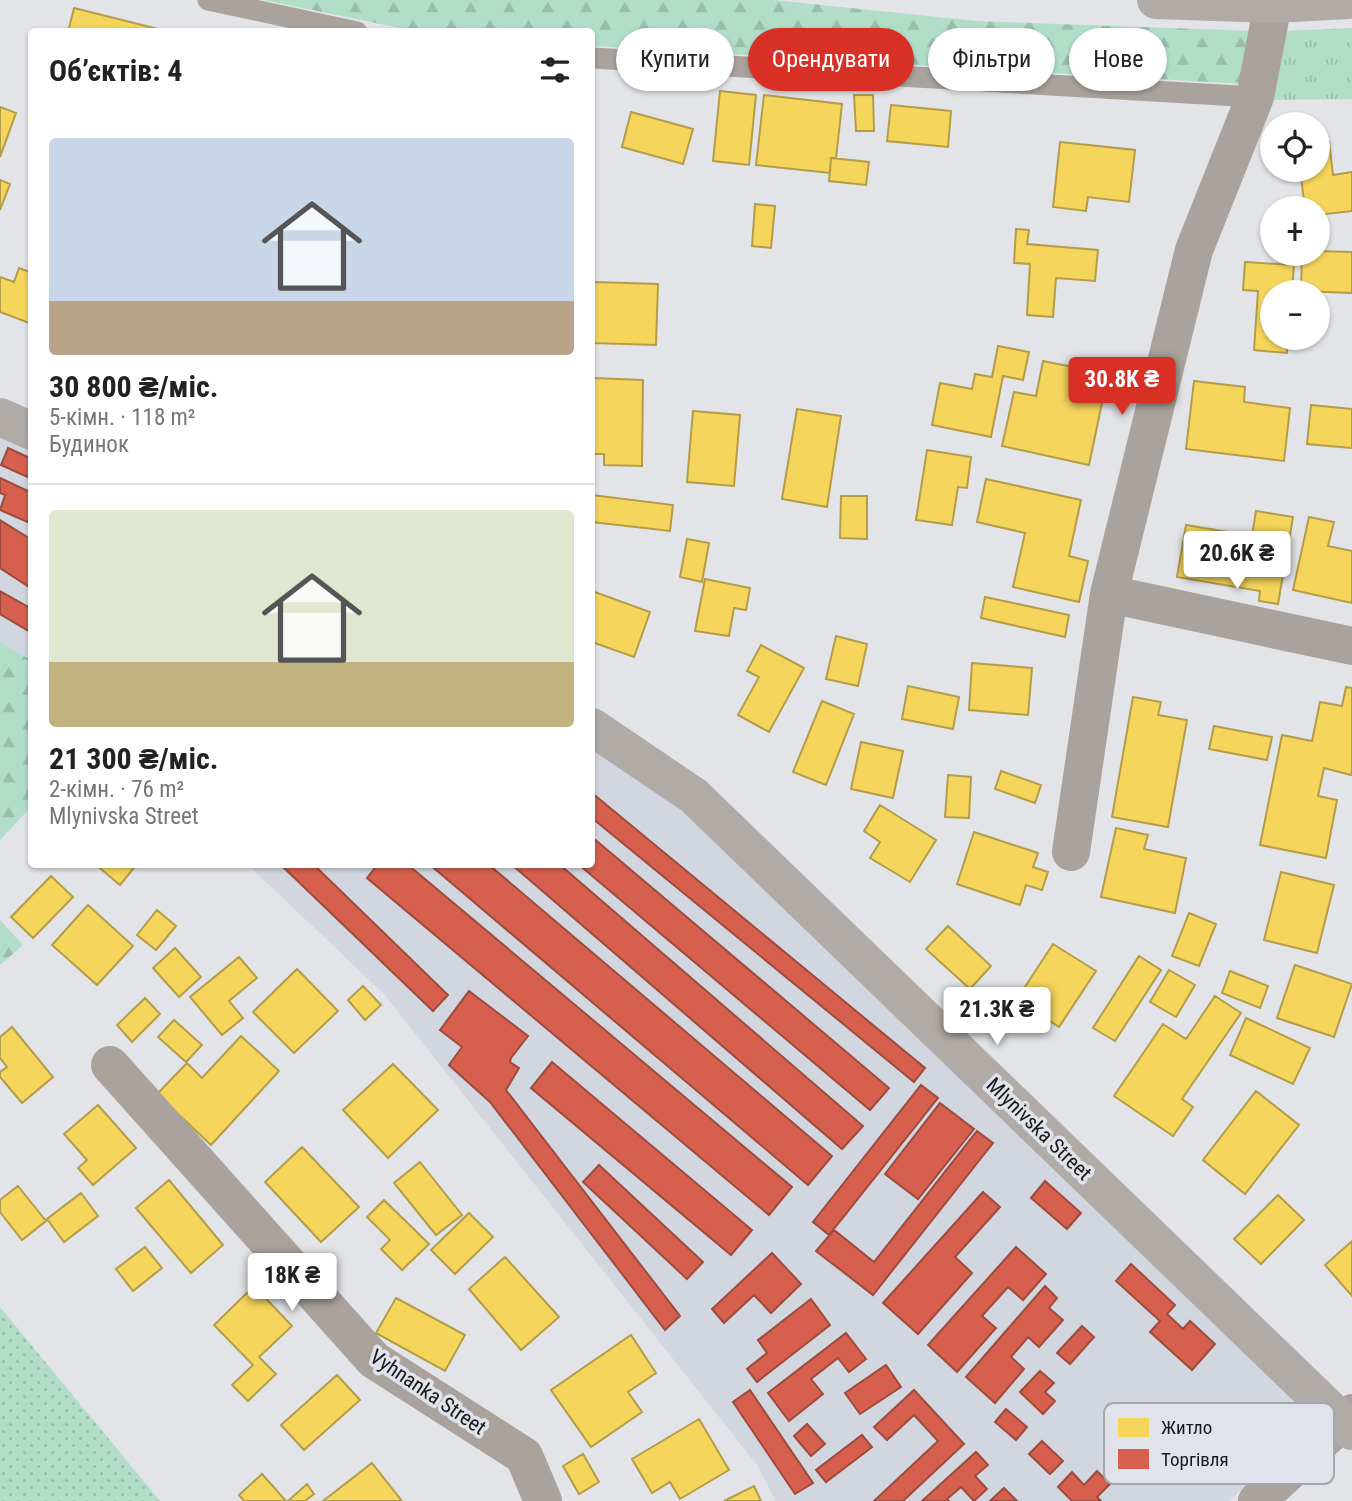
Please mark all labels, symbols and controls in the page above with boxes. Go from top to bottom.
chip: Купити [616,28,734,91]
chip: Орендувати [748,28,914,91]
chip: Фільтри [928,28,1055,91]
chip: Нове [1069,28,1167,91]
icon: filters [536,51,574,89]
text: Об’єктів: 4 [49,53,183,88]
map controls [1260,112,1330,350]
button: locate [1260,112,1330,182]
icon: home [249,183,375,309]
button: + [1260,196,1330,266]
button: − [1260,280,1330,350]
pin: 30.8K ₴ [1057,358,1187,417]
text: 30.8K ₴ [1085,366,1159,393]
text: 30 800 ₴/міс. [49,369,219,404]
text: 5-кімн. · 118 m² [49,404,195,431]
text: Будинок [49,431,129,458]
pin: 20.6K ₴ [1172,532,1302,591]
text: 20.6K ₴ [1200,540,1274,567]
icon: home [249,555,375,681]
text: 21 300 ₴/міс. [49,741,219,776]
text: 2-кімн. · 76 m² [49,776,184,803]
text: Mlynivska Street [49,803,199,830]
pin: 21.3K ₴ [932,988,1062,1047]
text: 21.3K ₴ [960,996,1034,1023]
street label: Mlynivska Street [982,1073,1096,1185]
pin: 18K ₴ [243,1254,341,1313]
text: 18K ₴ [264,1262,320,1289]
street label: Vyhnanka Street [366,1344,490,1440]
legend [1104,1403,1334,1484]
text: Житло [1161,1416,1212,1439]
text: Торгівля [1161,1448,1229,1471]

